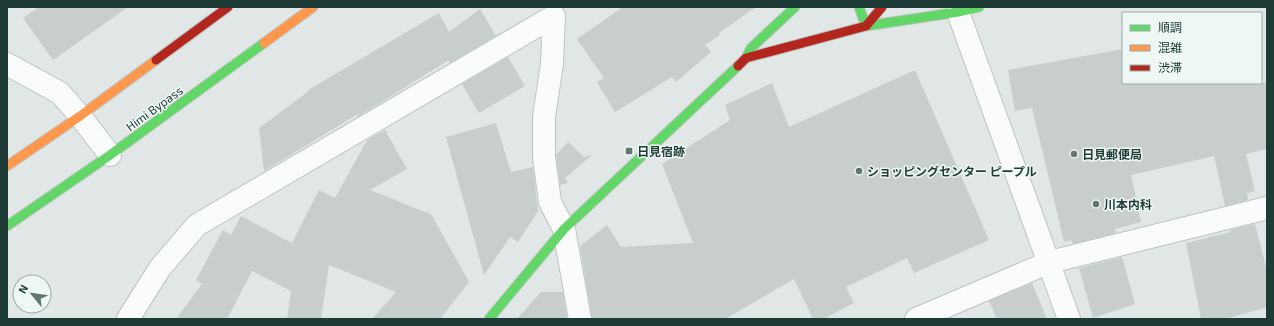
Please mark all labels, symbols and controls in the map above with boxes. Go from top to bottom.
legend [1122,12,1262,84]
text: 順調 [1158,20,1182,34]
text: 混雑 [1158,40,1182,54]
text: 渋滞 [1158,60,1182,74]
street label: Himi Bypass [123,83,185,133]
place label: 日見宿跡 [637,144,685,158]
marker: 日見宿跡 [624,146,634,156]
place label: 日見郵便局 [1082,147,1142,161]
marker: 日見郵便局 [1069,149,1079,159]
place label: ショッピングセンター ピープル [867,164,1037,178]
marker: ショッピングセンター ピープル [854,166,864,176]
place label: 川本内科 [1104,197,1152,211]
marker: 川本内科 [1091,199,1101,209]
north arrow [12,274,52,314]
text: N [15,282,30,296]

